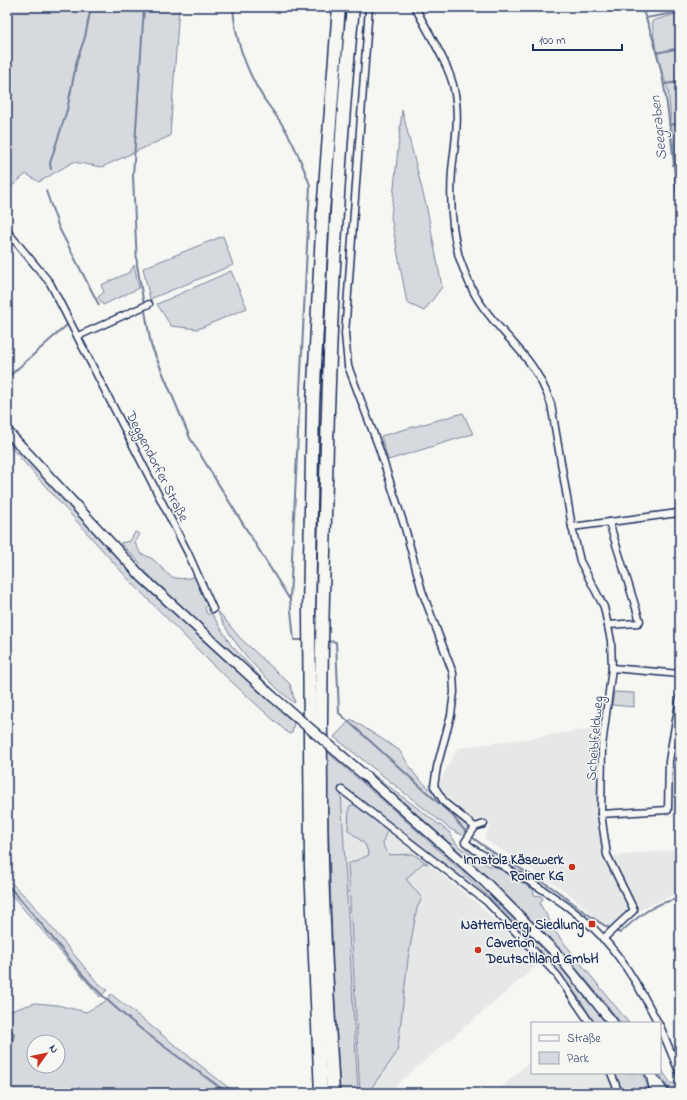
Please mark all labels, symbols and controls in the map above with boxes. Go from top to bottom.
scale bar [533,26,622,52]
text: 100 m [539,32,566,50]
water label: Seegraben [645,94,674,161]
street label: Deggendorfer Straße [118,407,194,527]
street label: Scheiblfeldweg [581,695,611,781]
place label: Innstolz Käsewerk Roiner KG [463,850,565,887]
marker: Innstolz Käsewerk Roiner KG [567,862,577,872]
place label: Natternberg, Siedlung [461,915,585,938]
marker: Natternberg, Siedlung [587,919,597,929]
place label: Caverion Deutschland GmbH [485,933,599,970]
marker: Caverion Deutschland GmbH [473,945,483,955]
legend [531,1022,661,1074]
text: Straße [567,1030,601,1048]
north arrow [26,1034,66,1074]
text: N [45,1042,62,1057]
text: Park [567,1050,589,1068]

